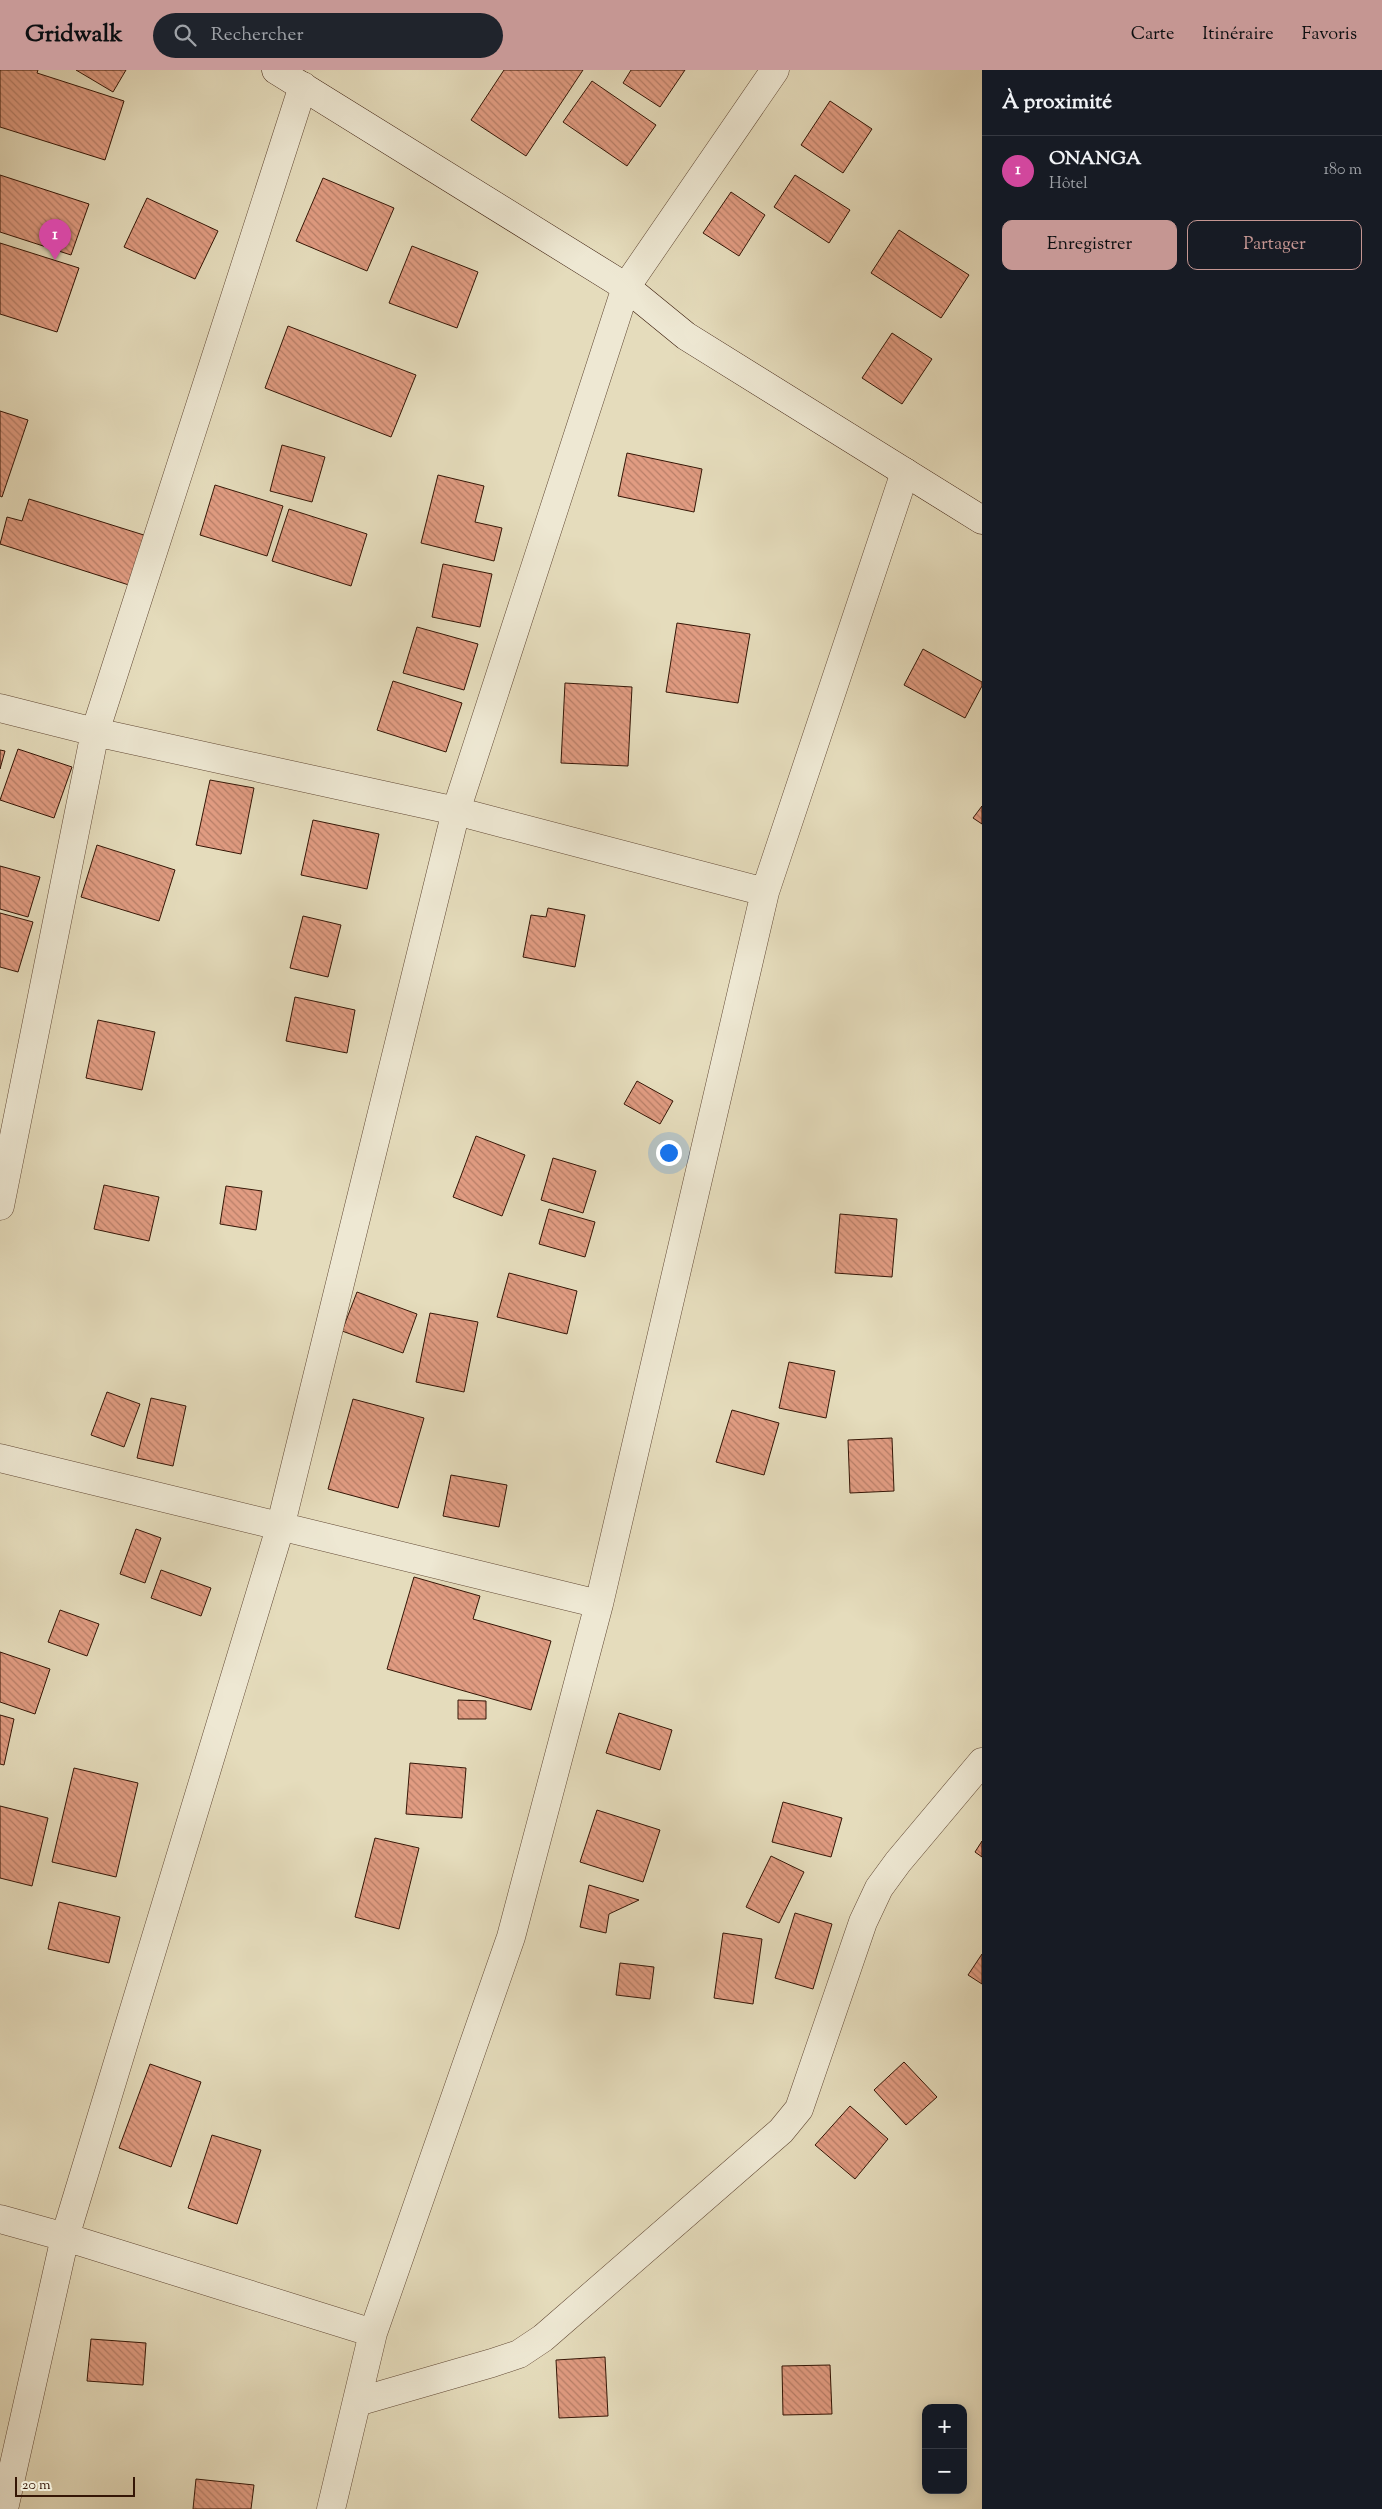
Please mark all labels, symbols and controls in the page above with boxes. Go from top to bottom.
search box [153,13,503,58]
text: Gridwalk [25,18,123,52]
icon: search [171,21,199,49]
text: Rechercher [211,22,304,49]
text: Carte [1131,22,1174,48]
text: Itinéraire [1202,22,1274,48]
text: Favoris [1302,22,1357,48]
text: À proximité [1002,88,1112,118]
text: ONANGA [1049,146,1141,173]
text: 1 [1015,159,1021,182]
text: 180 m [1323,159,1362,182]
text: Hôtel [1049,173,1088,196]
pin: 1 [39,219,71,260]
button: Enregistrer [1002,220,1177,270]
button: Partager [1187,220,1362,270]
your location [656,1140,682,1166]
map controls [922,2404,967,2494]
button: + [922,2404,967,2449]
button: − [922,2449,967,2494]
scale bar [15,2474,135,2497]
text: 20 m [22,2476,51,2496]

